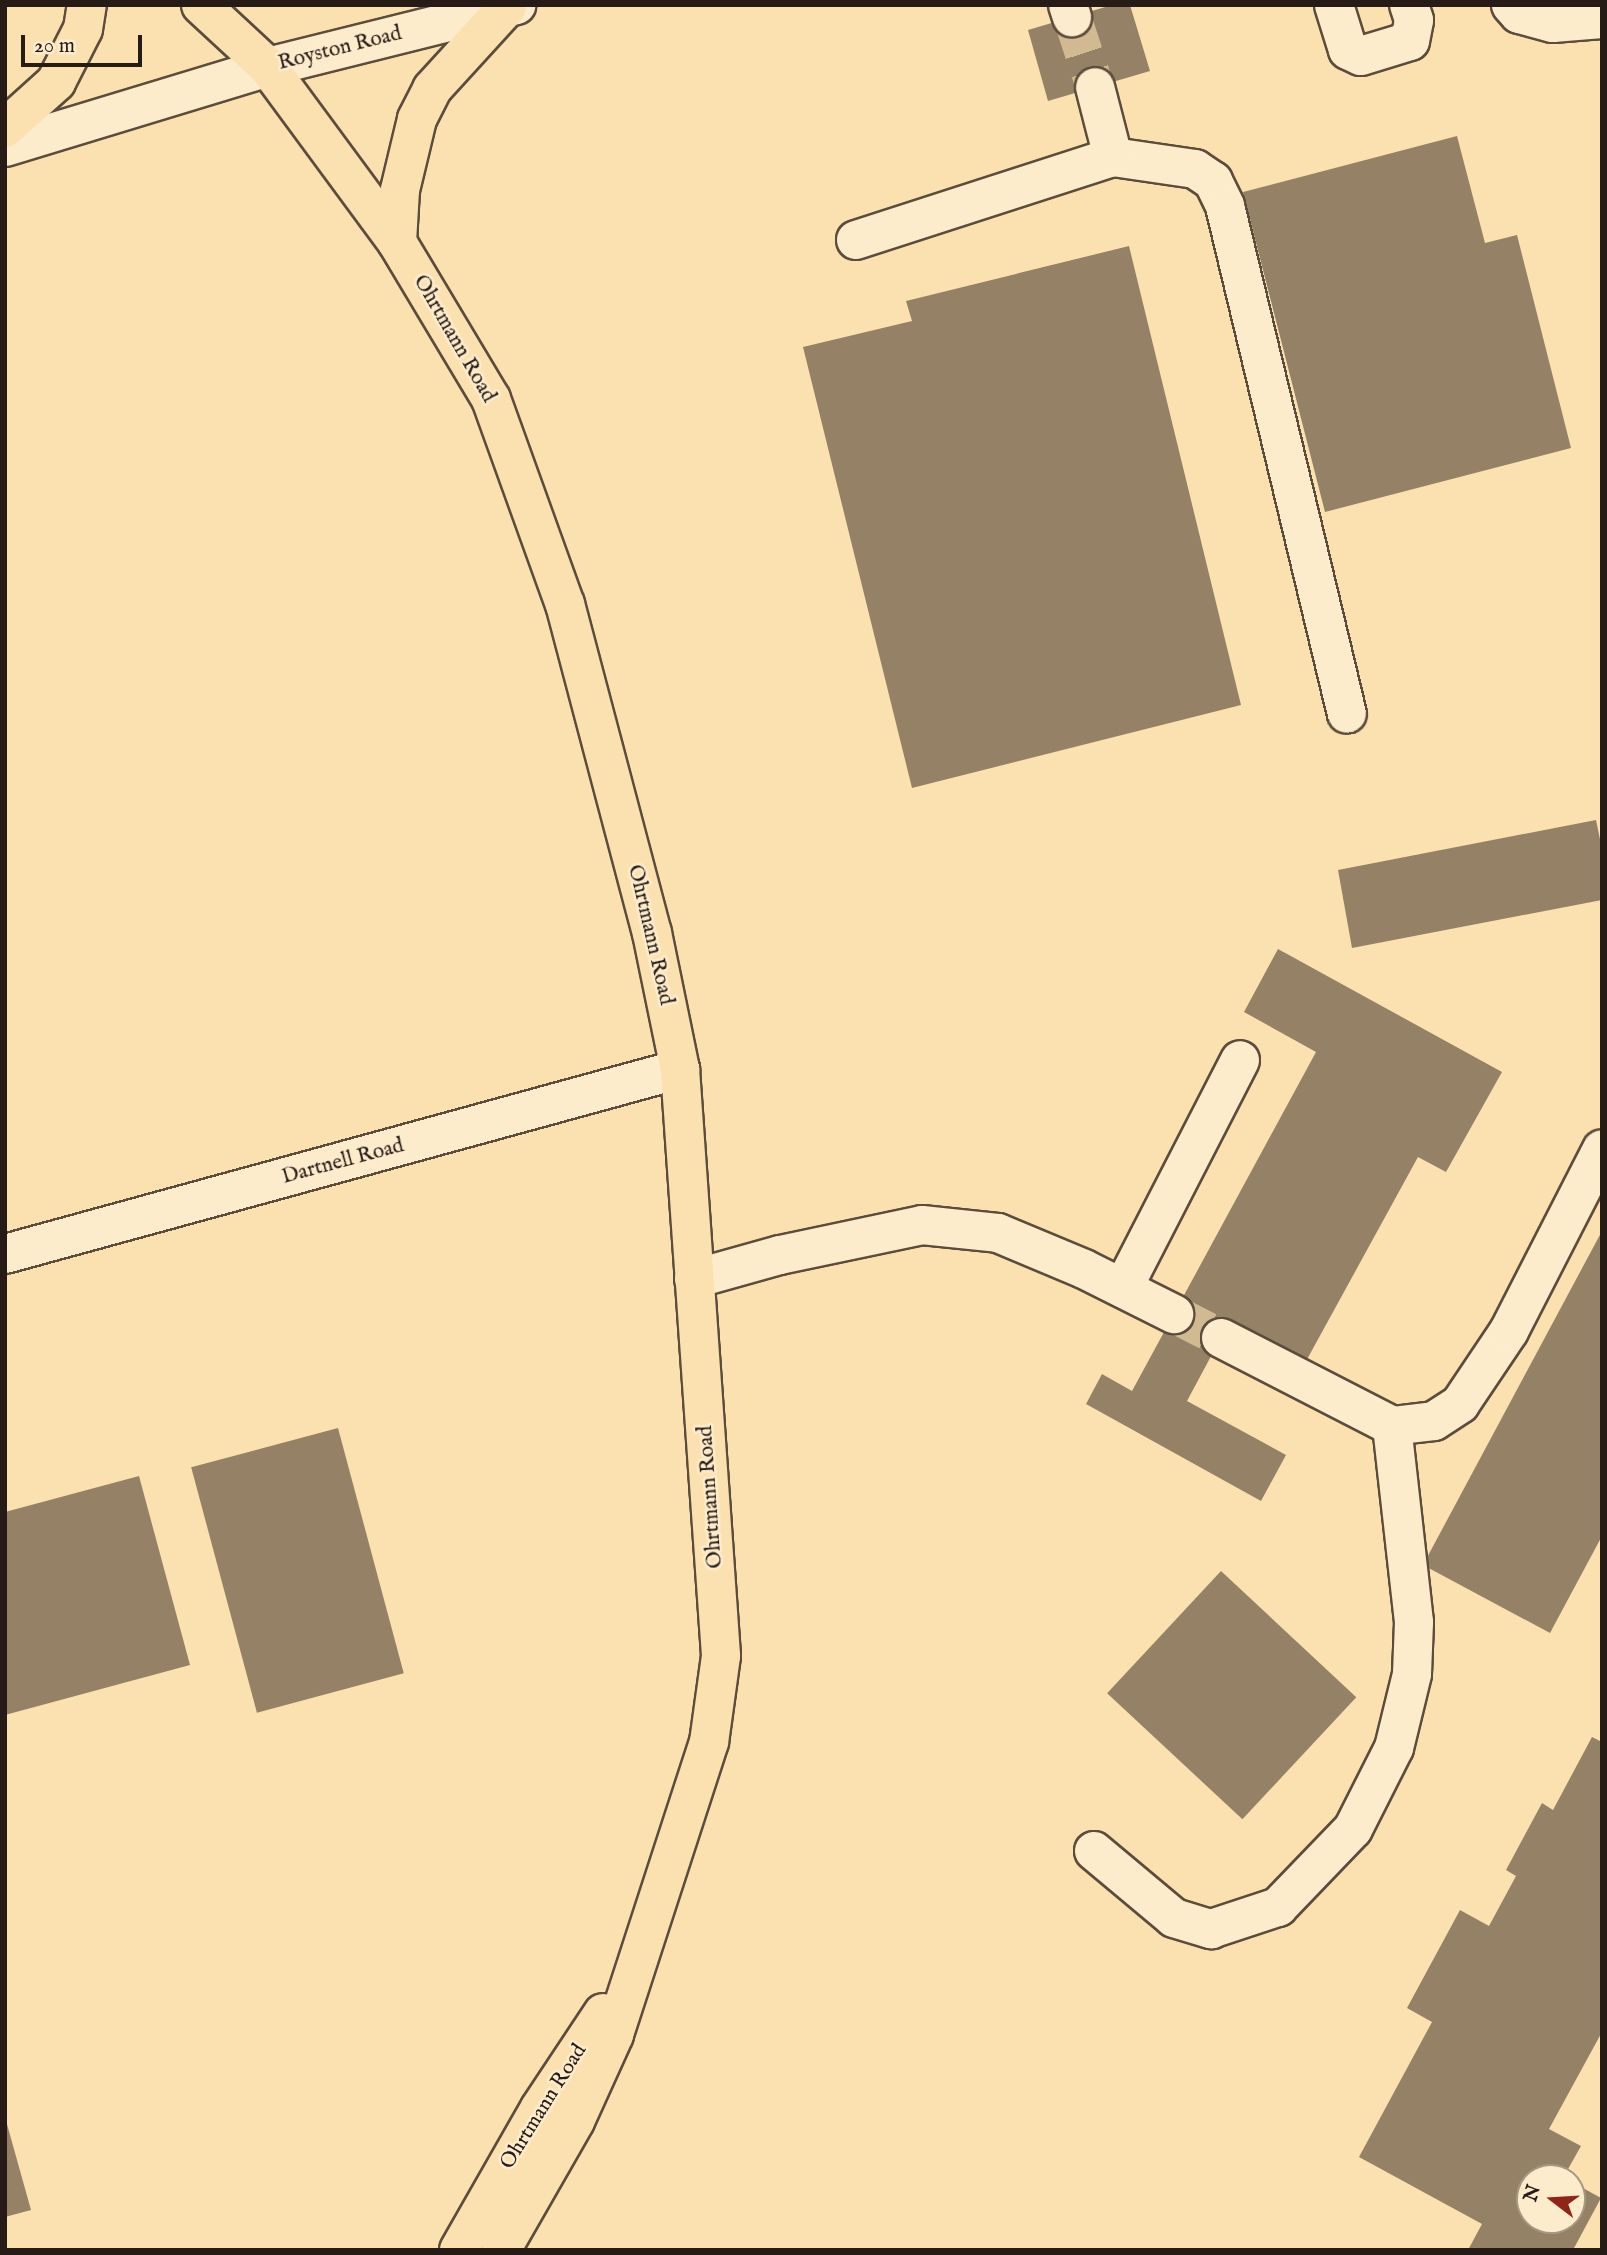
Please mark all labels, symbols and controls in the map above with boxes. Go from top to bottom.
scale bar [24,21,145,65]
street label: Royston Road [276,21,404,77]
text: 20 m [34,33,75,60]
street label: Ohrtmann Road [407,271,501,407]
street label: Ohrtmann Road [622,862,678,1008]
street label: Dartnell Road [279,1134,407,1190]
street label: Ohrtmann Road [693,1425,729,1569]
street label: Ohrtmann Road [495,2040,593,2174]
north arrow [1516,2164,1586,2234]
text: N [1519,2182,1547,2205]

